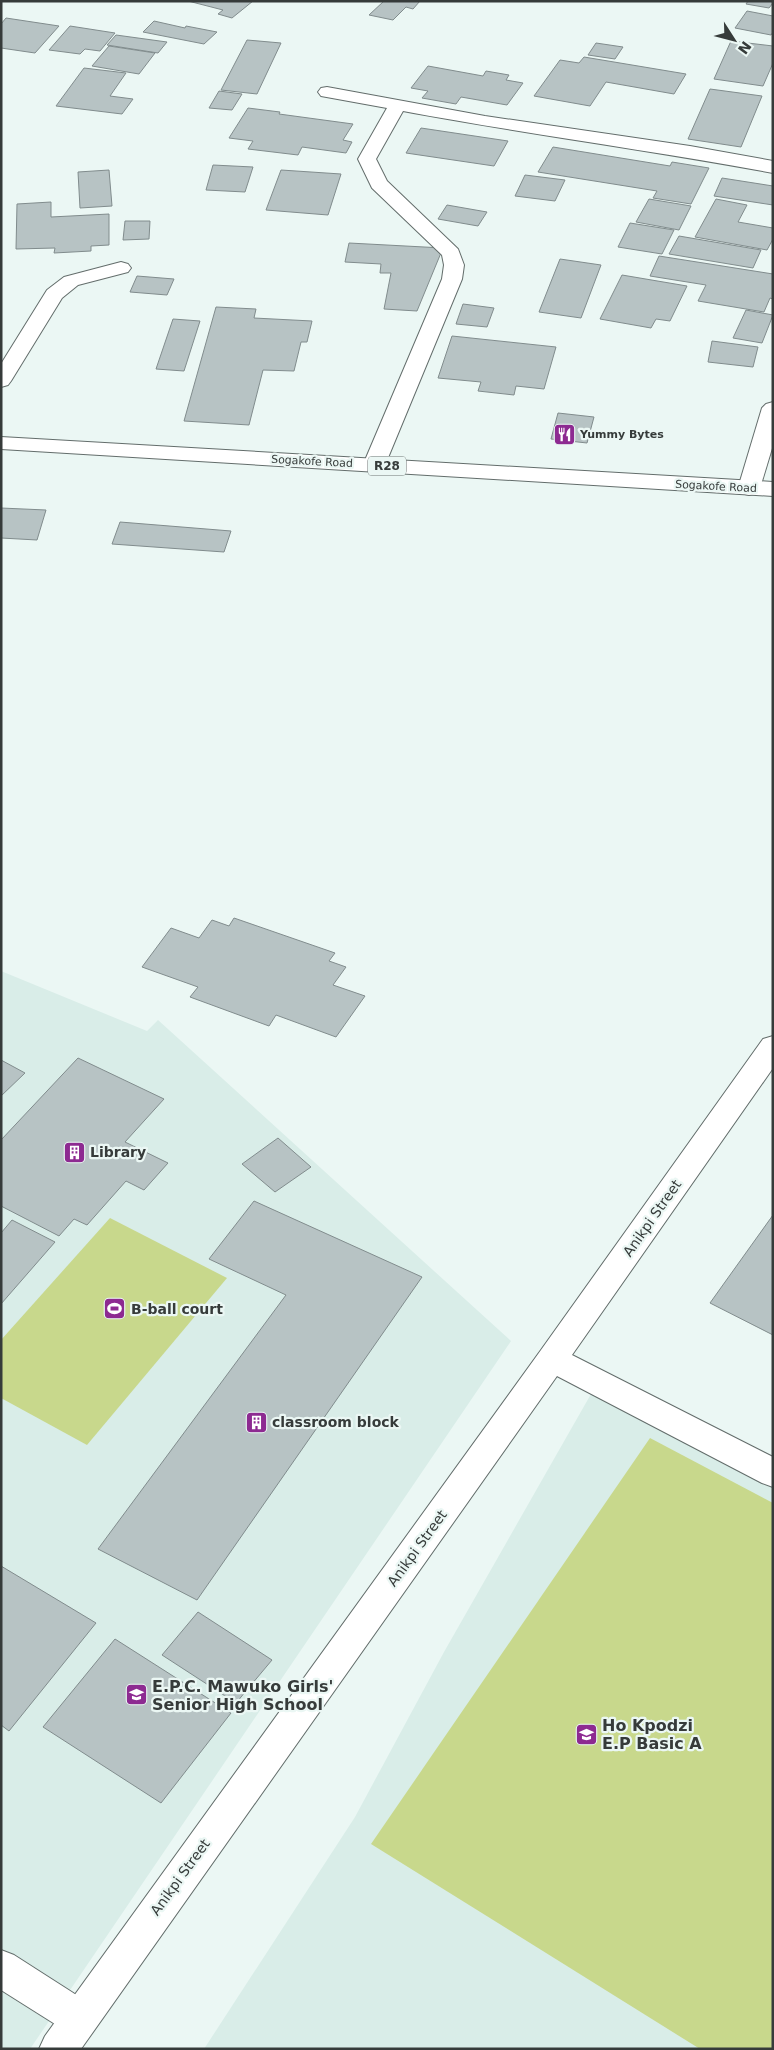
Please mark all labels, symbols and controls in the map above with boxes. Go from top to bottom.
north arrow [709,15,759,65]
text: N [735,38,754,57]
restaurant icon: Yummy Bytes [552,422,576,446]
place label: Yummy Bytes [579,428,664,441]
street label: Sogakofe Road [271,453,353,470]
road number: R28 [368,456,406,476]
street label: Sogakofe Road [675,478,757,495]
building icon: Library [62,1140,86,1164]
place label: Library [90,1144,146,1160]
street label: Anikpi Street [620,1176,685,1260]
sports icon: B-ball court [103,1297,127,1321]
place label: B-ball court [131,1301,223,1317]
building icon: classroom block [244,1410,268,1434]
place label: classroom block [272,1414,400,1430]
street label: Anikpi Street [384,1506,450,1589]
place label: E.P.C. Mawuko Girls' Senior High School [152,1677,333,1714]
school or university icon: E.P.C. Mawuko Girls' Senior High School [124,1683,148,1707]
place label: Ho Kpodzi E.P Basic A [602,1716,702,1753]
school or university icon: Ho Kpodzi E.P Basic A [574,1722,598,1746]
street label: Anikpi Street [147,1835,213,1918]

